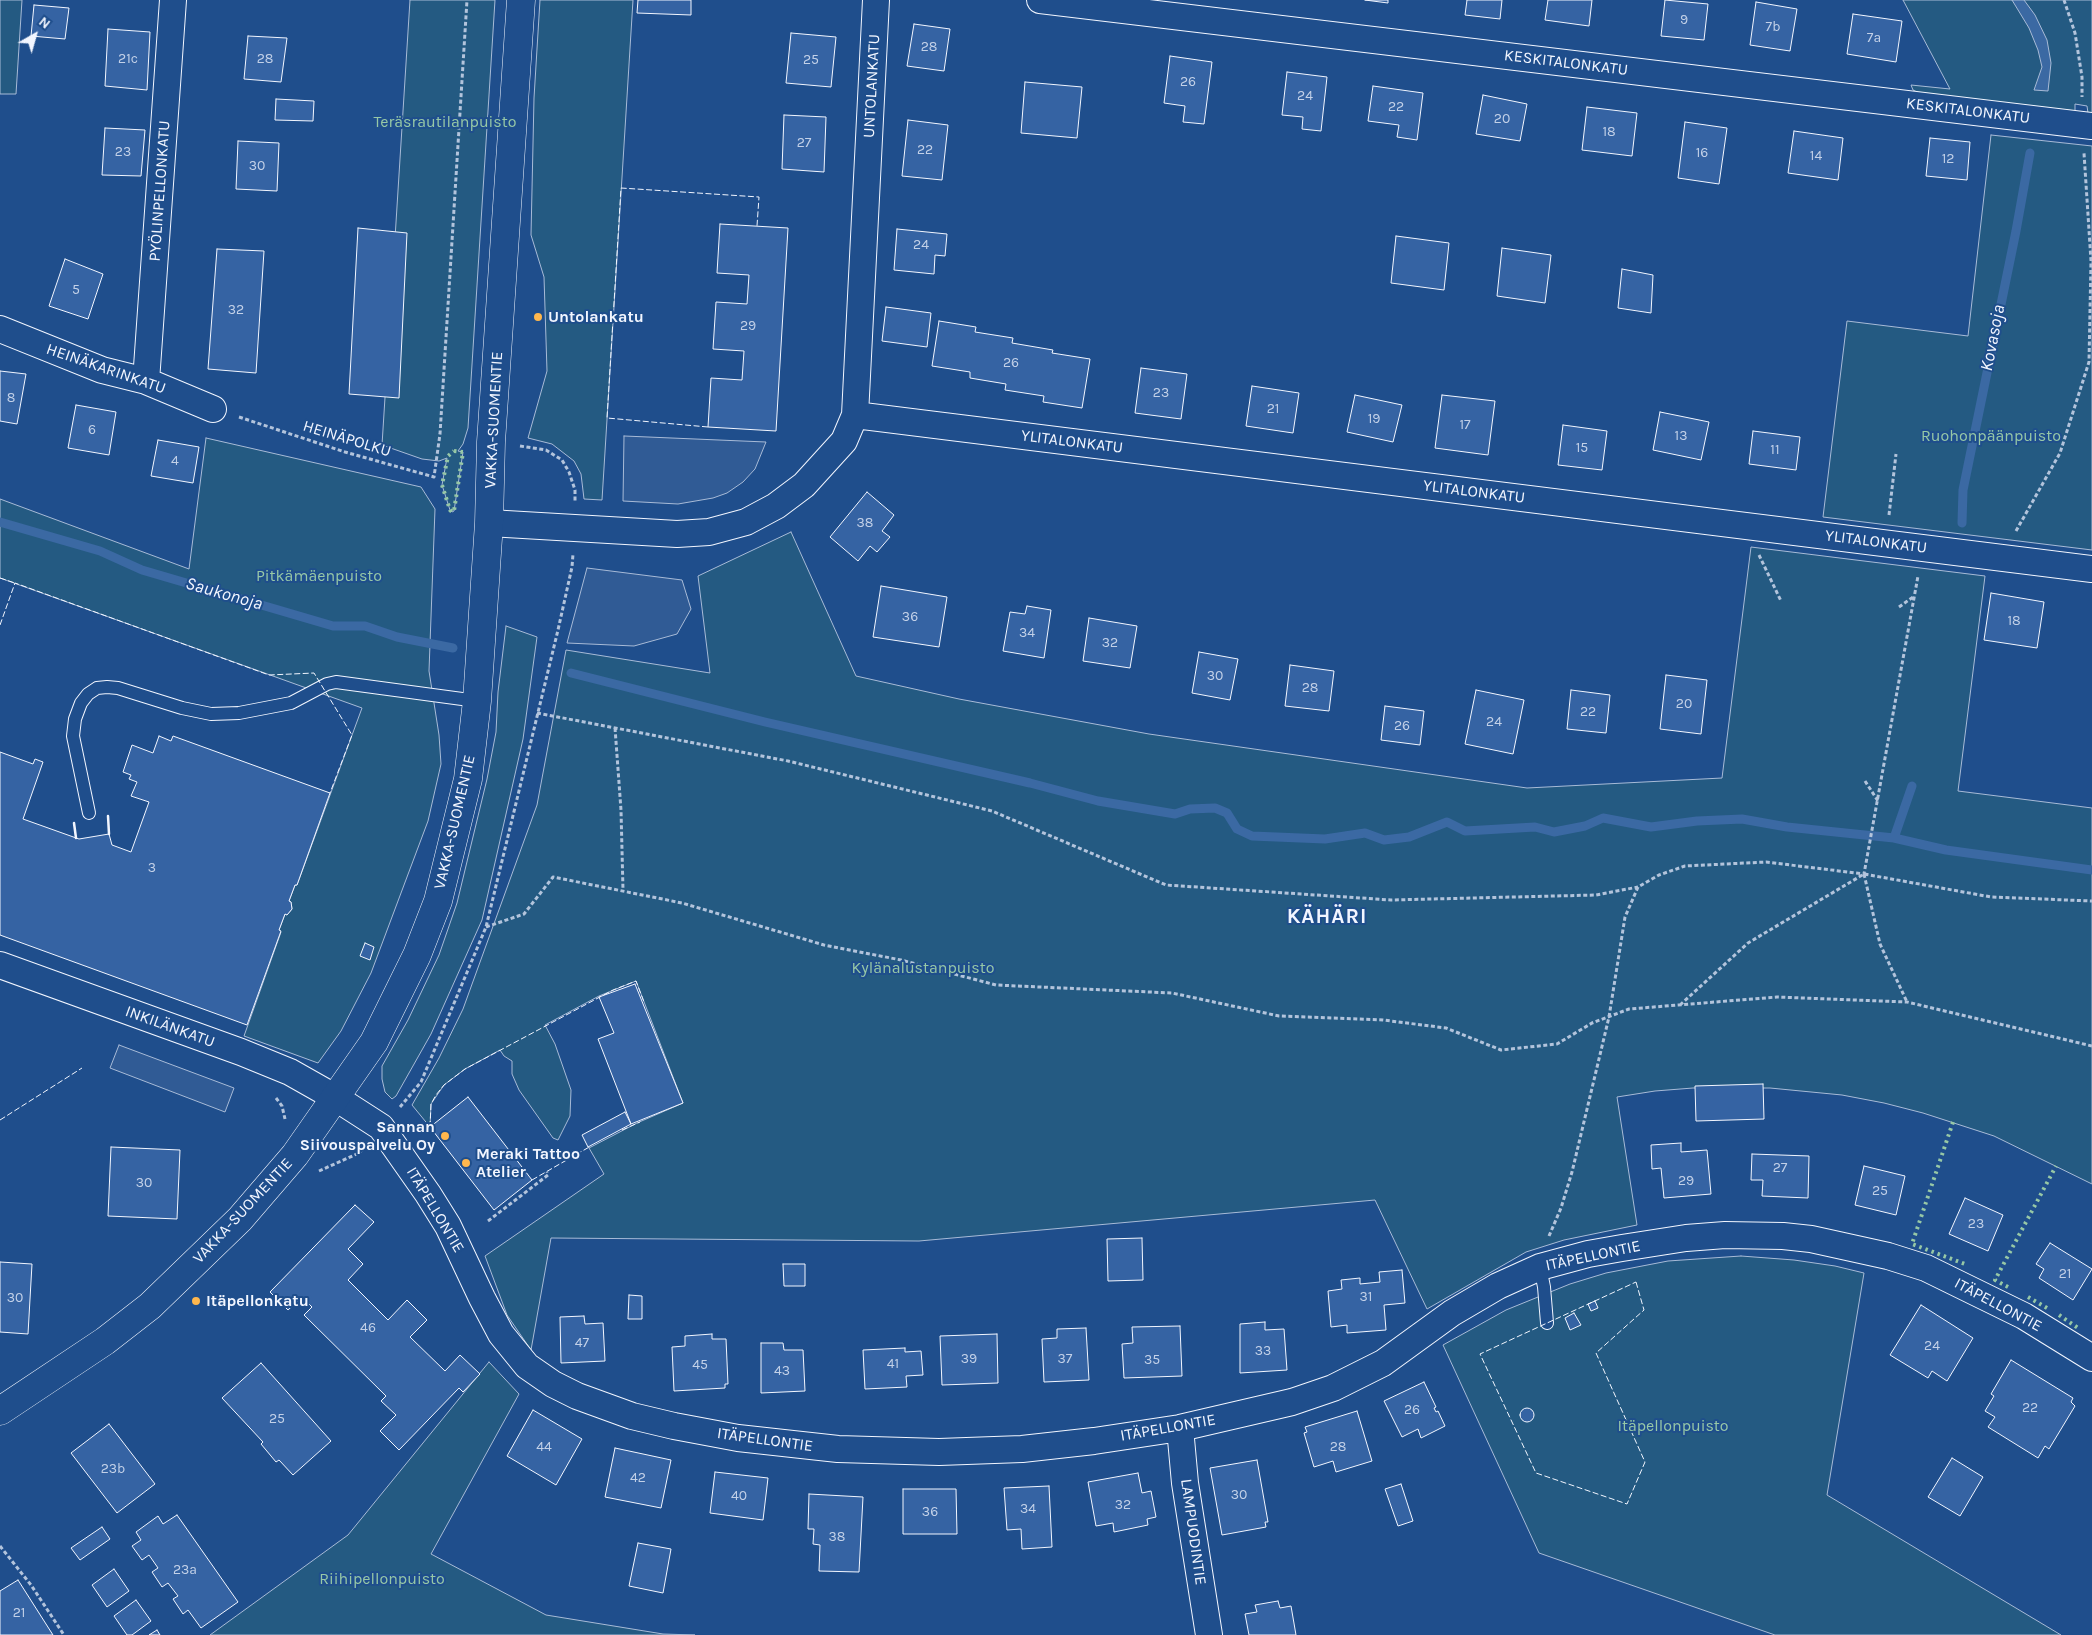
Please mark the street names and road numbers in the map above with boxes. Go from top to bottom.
street label: UNTOLANKATU [860,34,884,138]
street label: KESKITALONKATU [1503,46,1629,80]
street label: KESKITALONKATU [1905,94,2031,128]
street label: PYÖLINPELLONKATU [145,120,175,262]
street label: HEINÄKARINKATU [44,340,168,398]
street label: VAKKA-SUOMENTIE [481,351,507,489]
street label: HEINÄPOLKU [301,416,393,462]
street label: YLITALONKATU [1020,426,1124,458]
street label: YLITALONKATU [1422,476,1526,508]
street label: YLITALONKATU [1824,526,1928,558]
street label: VAKKA-SUOMENTIE [430,753,480,891]
street label: INKILÄNKATU [123,1002,217,1052]
street label: VAKKA-SUOMENTIE [189,1154,297,1268]
street label: ITÄPELLONTIE [402,1164,468,1256]
street label: ITÄPELLONTIE [1544,1237,1642,1275]
street label: ITÄPELLONTIE [1951,1274,2045,1336]
street label: ITÄPELLONTIE [1119,1410,1217,1446]
street label: ITÄPELLONTIE [716,1424,814,1456]
street label: LAMPUODINTIE [1176,1478,1210,1586]

